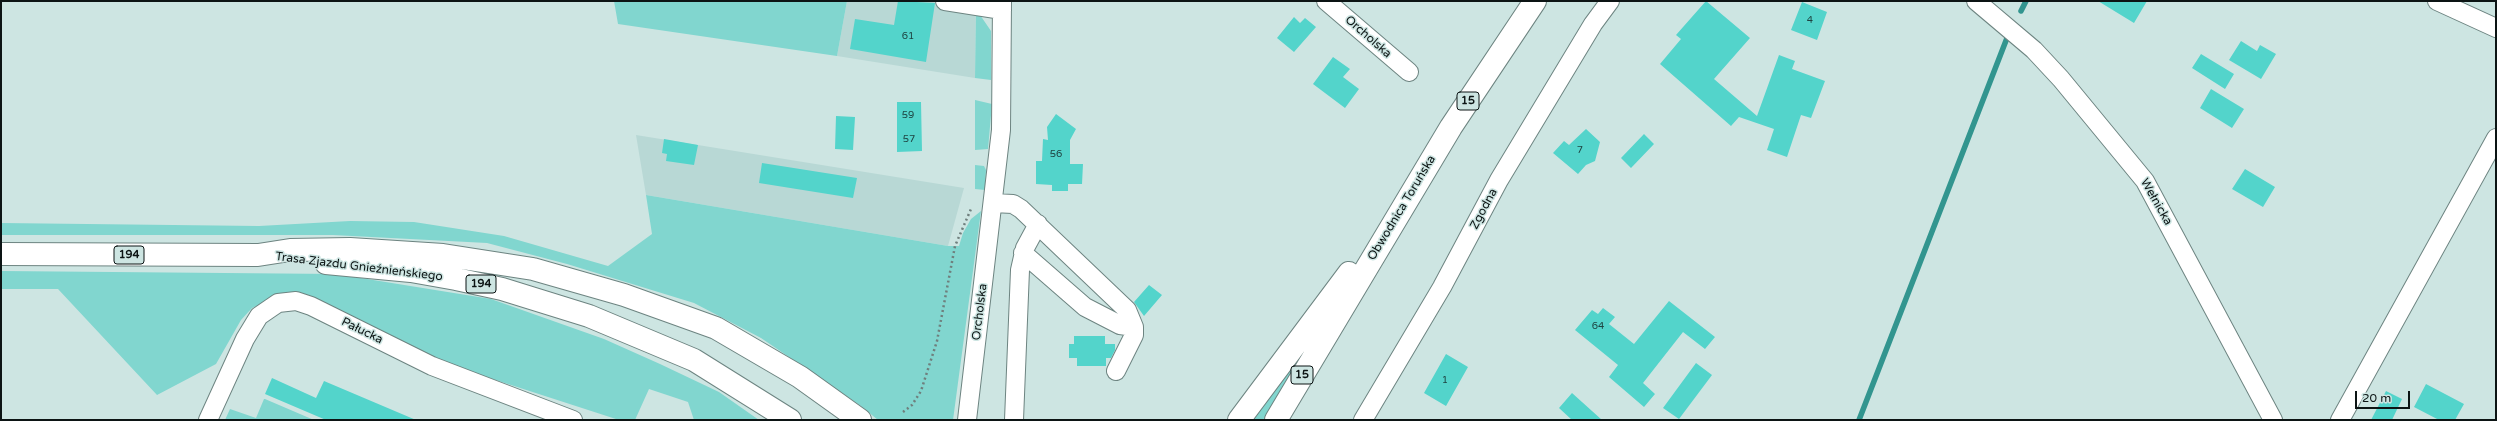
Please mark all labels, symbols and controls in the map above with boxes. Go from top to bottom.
street label: Orcholska [1342,13,1394,61]
house number: 4 [1807,14,1813,26]
house number: 61 [902,30,914,42]
road number: 15 [1457,92,1479,110]
house number: 59 [902,109,914,121]
house number: 57 [903,133,915,145]
house number: 7 [1577,144,1583,156]
house number: 56 [1050,148,1062,160]
street label: Obwodnica Toruńska [1365,153,1439,263]
street label: Wełnicka [2137,176,2175,228]
street label: Zgodna [1467,186,1501,232]
road number: 194 [114,246,144,264]
street label: Trasa Zjazdu Gnieźnieńskiego [275,250,443,284]
road number: 194 [466,275,496,293]
street label: Orcholska [969,283,991,341]
street label: Pałucka [339,315,385,347]
house number: 64 [1592,320,1604,332]
road number: 15 [1291,366,1313,384]
house number: 1 [1442,374,1448,386]
scale bar [2357,383,2412,409]
text: 20 m [2362,391,2391,405]

